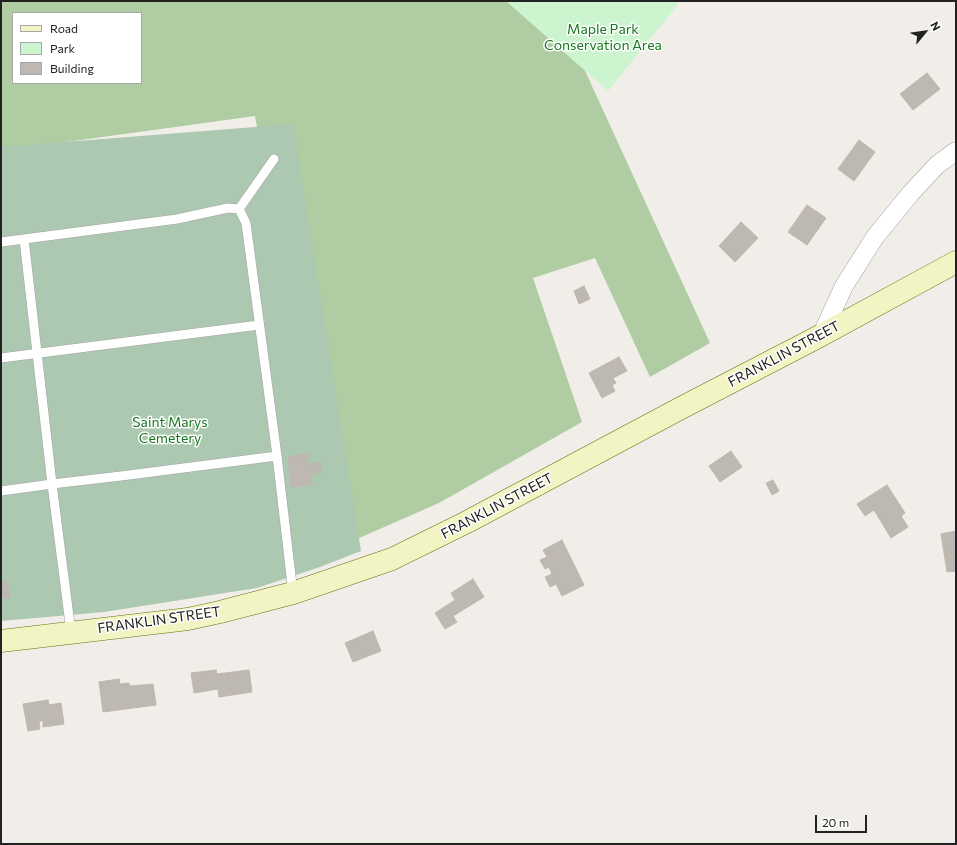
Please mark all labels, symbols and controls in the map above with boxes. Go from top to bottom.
legend [12,12,142,84]
north arrow [905,12,945,52]
text: N [928,19,944,33]
text: Road [50,21,78,35]
park label: Maple Park Conservation Area [544,21,662,54]
text: Park [50,41,75,55]
text: Building [50,61,94,75]
street label: FRANKLIN STREET [725,317,843,391]
park label: Saint Marys Cemetery [132,414,208,446]
street label: FRANKLIN STREET [438,469,556,543]
street label: FRANKLIN STREET [96,603,222,637]
scale bar [817,807,869,833]
text: 20 m [822,815,849,829]

